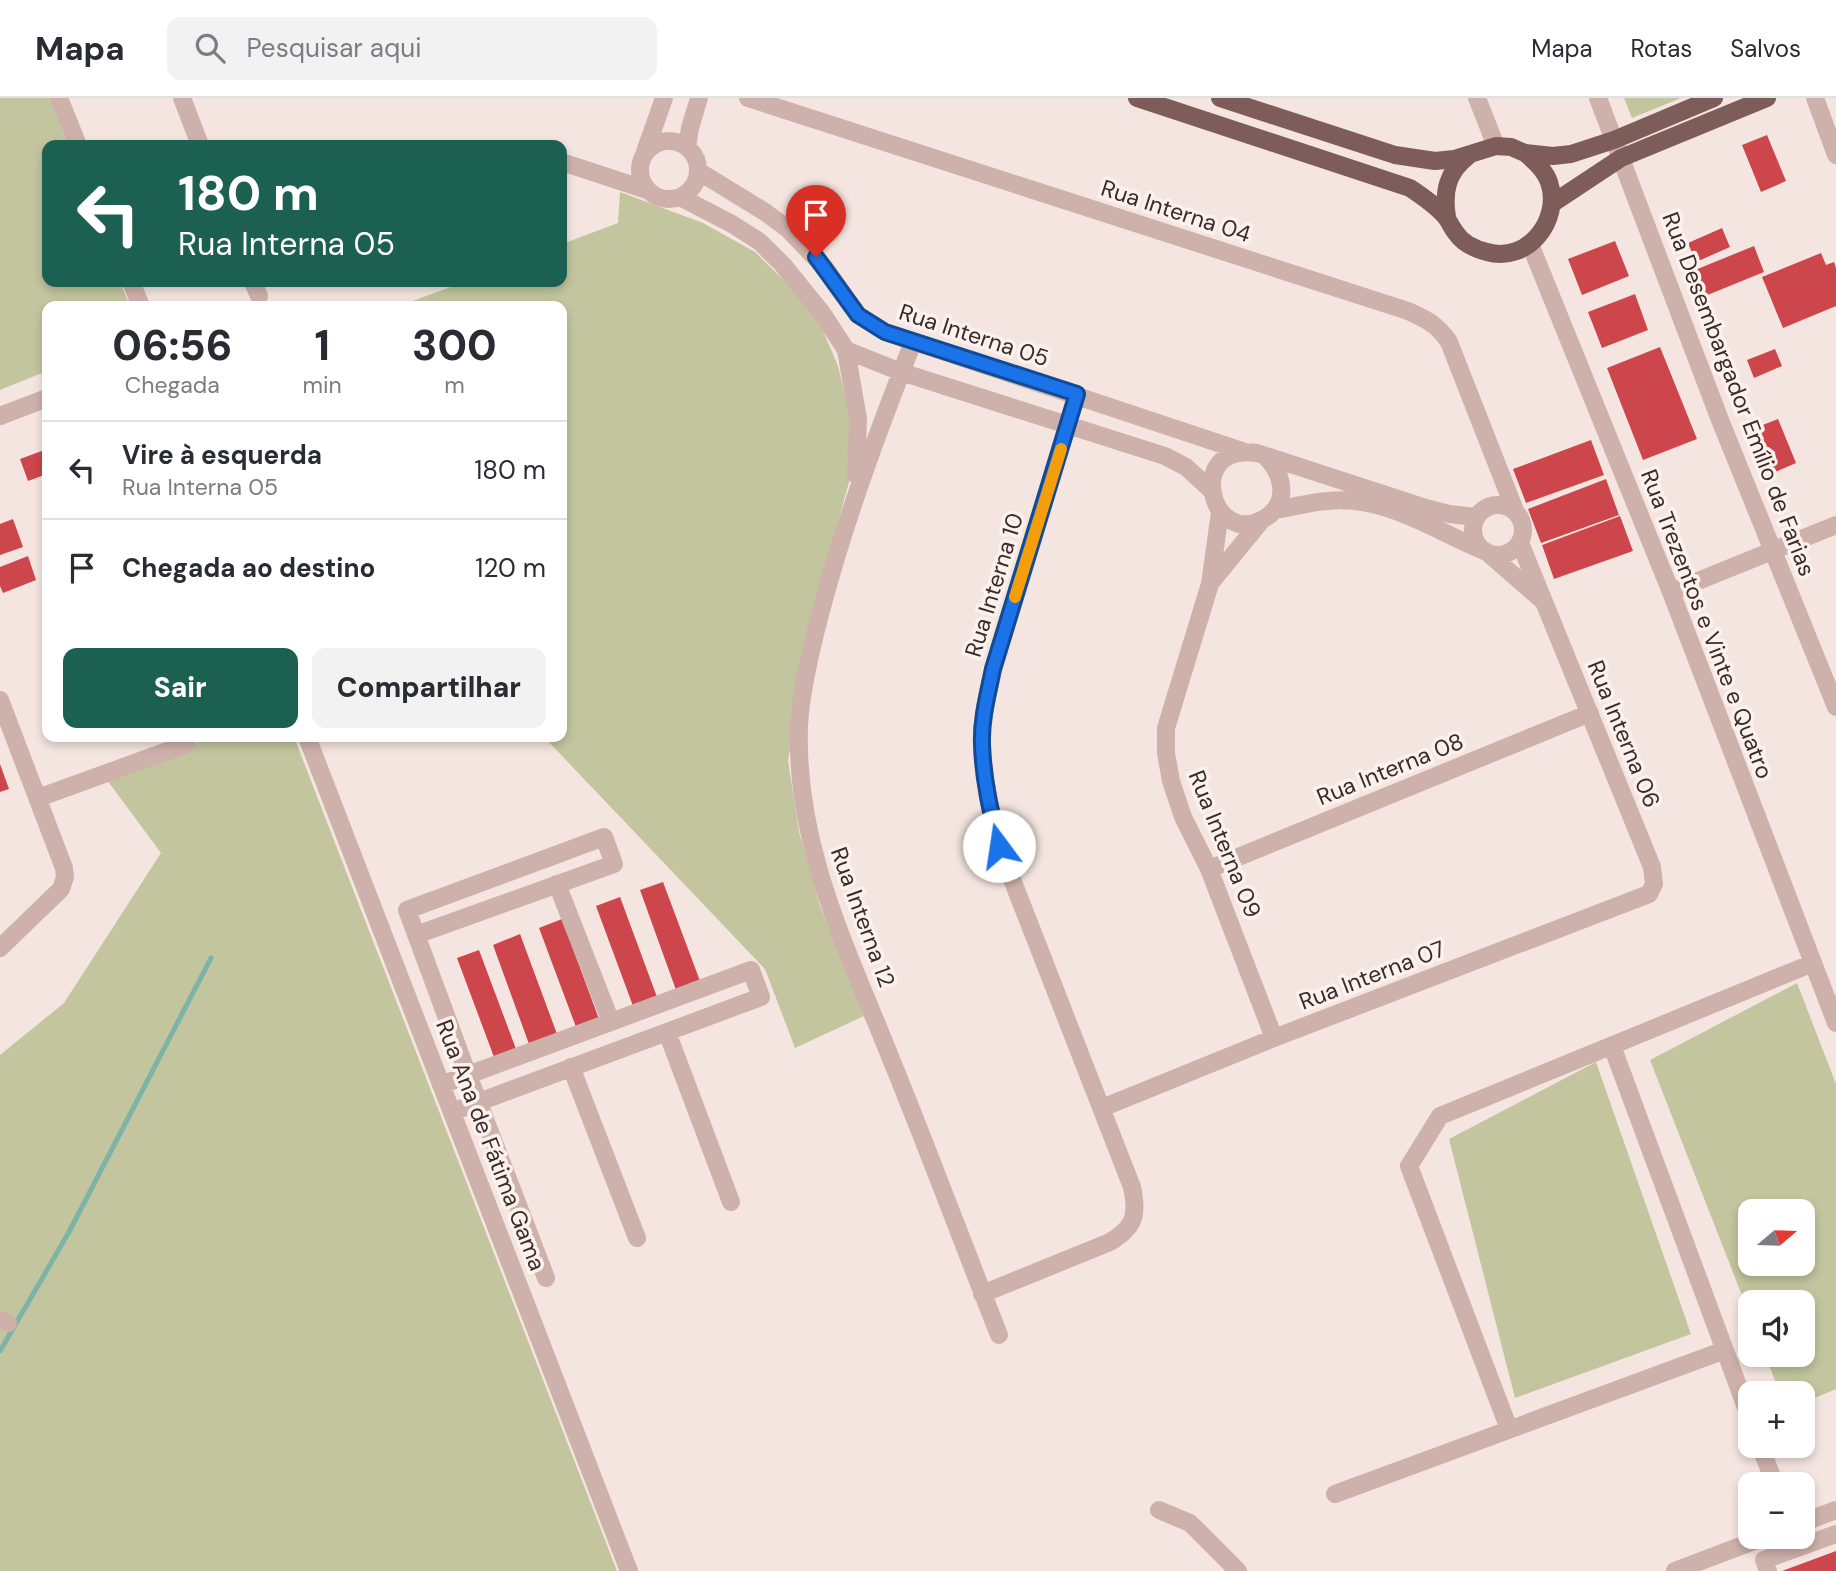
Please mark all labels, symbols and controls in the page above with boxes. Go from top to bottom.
search box [167,17,657,80]
text: Mapa [35,27,125,70]
icon: search [191,29,229,67]
text: Pesquisar aqui [247,31,421,65]
text: Mapa [1531,33,1593,64]
text: Rotas [1631,33,1692,64]
text: Salvos [1730,33,1801,64]
text: 180 m [178,161,319,225]
icon: left [63,168,154,259]
street label: Rua Interna 04 [1097,173,1255,249]
pin [786,185,846,257]
icon: arrive [797,196,835,234]
street label: Rua Desembargador Emílio de Farias [1656,208,1822,580]
text: Rua Interna 05 [178,223,395,265]
street label: Rua Interna 05 [895,297,1053,373]
text: 06:56 [112,318,232,373]
text: 1 [314,318,330,373]
text: 300 [412,318,497,373]
text: Chegada [125,370,220,400]
text: min [303,370,342,400]
text: m [444,370,465,400]
text: Vire à esquerda [122,438,322,472]
icon: left [63,451,101,489]
text: 180 m [474,453,546,487]
street label: Rua Trezentos e Vinte e Quatro [1634,465,1780,783]
text: Rua Interna 05 [122,472,278,502]
street label: Rua Interna 10 [958,509,1030,661]
icon: arrive [63,549,101,587]
text: Chegada ao destino [122,551,375,585]
text: 120 m [475,551,546,585]
button: Sair [63,648,298,728]
button: Compartilhar [312,648,546,728]
street label: Rua Interna 06 [1581,656,1667,812]
street label: Rua Interna 08 [1312,726,1468,812]
street label: Rua Interna 09 [1182,766,1268,922]
position arrow [962,809,1036,883]
street label: Rua Interna 12 [824,843,902,991]
street label: Rua Interna 07 [1295,933,1449,1017]
street label: Rua Ana de Fátima Gama [429,1015,553,1275]
north arrow [1738,1199,1815,1276]
map controls [1738,1199,1815,1549]
button: sound [1738,1290,1815,1367]
button: + [1738,1381,1815,1458]
button: − [1738,1472,1815,1549]

